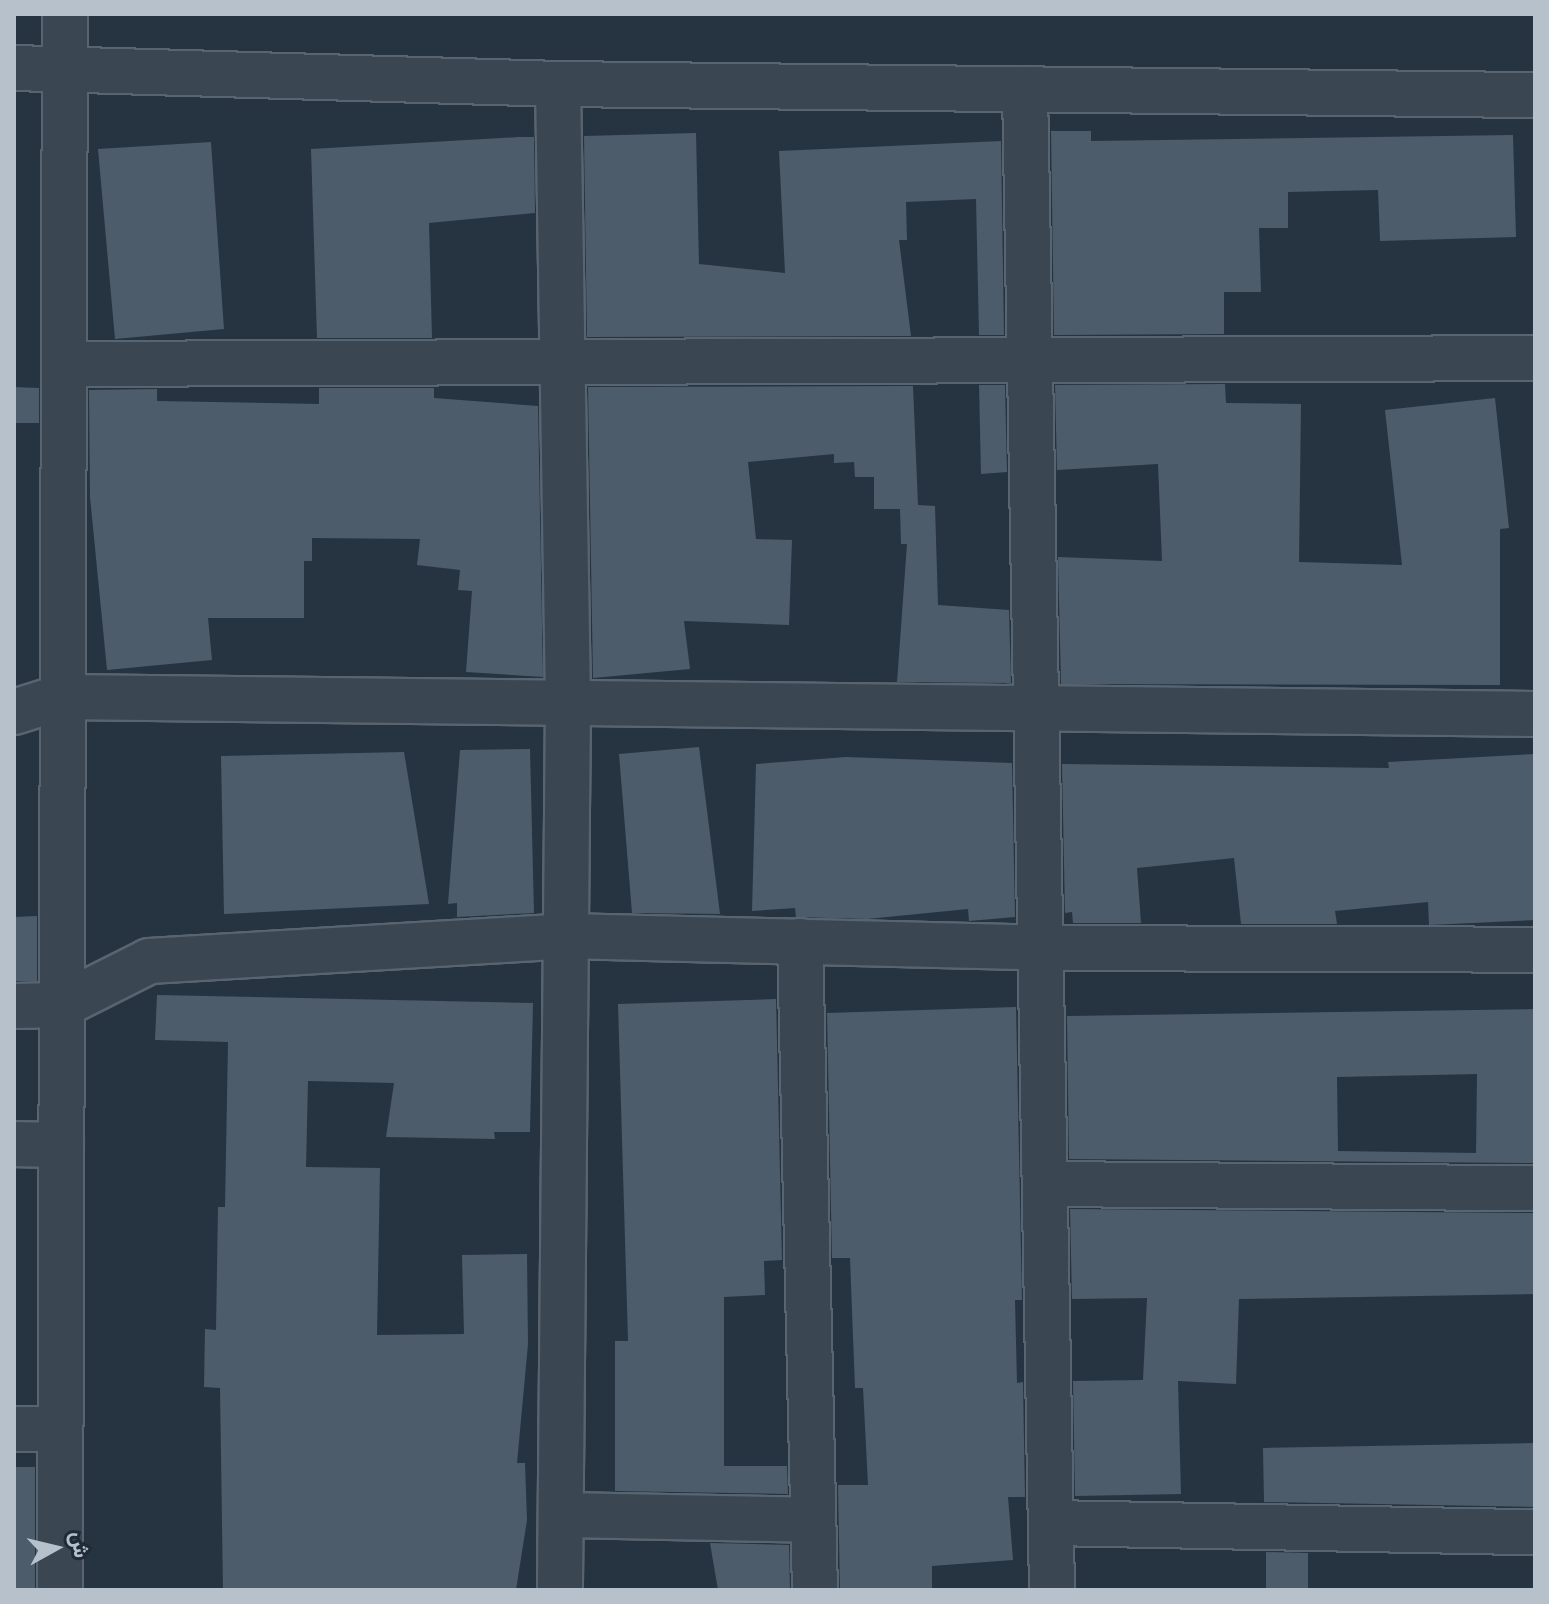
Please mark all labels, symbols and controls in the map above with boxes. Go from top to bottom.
north arrow [16,1508,96,1588]
text: ش [65,1530,95,1560]

